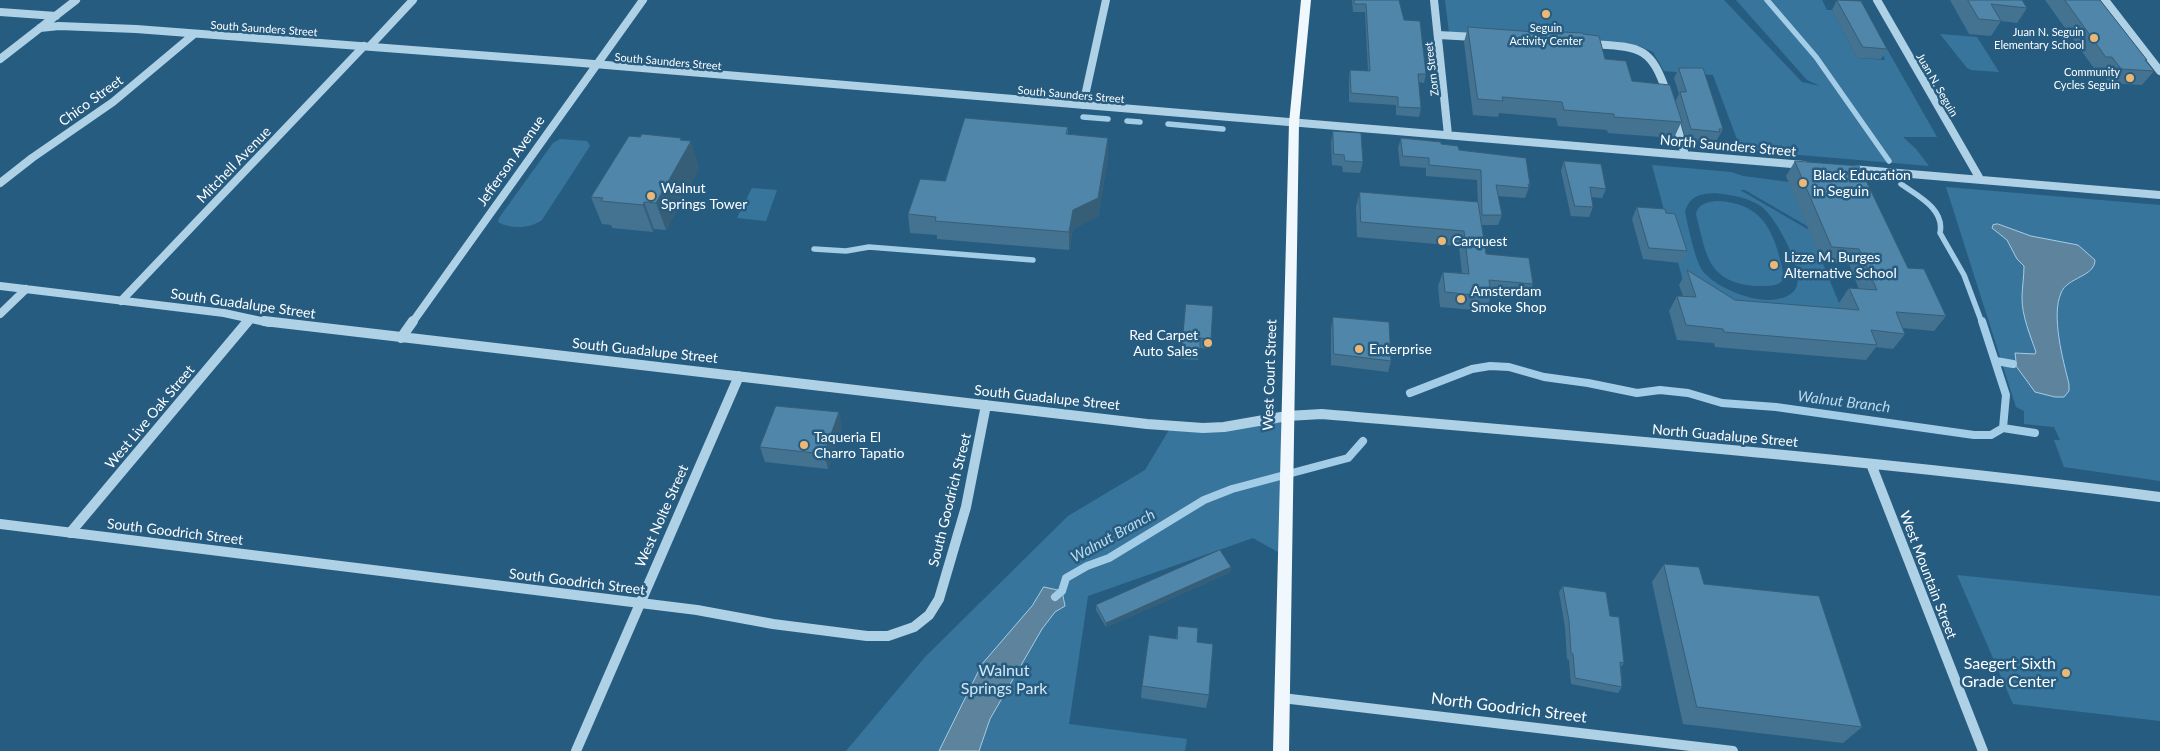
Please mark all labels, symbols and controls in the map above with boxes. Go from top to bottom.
marker: Seguin Activity Center [1540,8,1552,20]
street label: South Saunders Street [210,19,318,39]
place label: Seguin Activity Center [1510,21,1582,47]
place label: Juan N. Seguin Elementary School [1994,25,2084,51]
marker: Juan N. Seguin Elementary School [2088,32,2100,44]
street label: Zorn Street [1422,41,1442,97]
street label: South Saunders Street [614,51,722,73]
street label: Juan N. Seguin [1913,51,1961,119]
place label: Community Cycles Seguin [2054,65,2120,91]
street label: Chico Street [56,72,126,130]
marker: Community Cycles Seguin [2124,72,2136,84]
street label: South Saunders Street [1017,84,1125,106]
street label: Jefferson Avenue [474,113,548,209]
street label: Mitchell Avenue [193,123,275,207]
street label: North Saunders Street [1659,132,1797,160]
place label: Black Education in Seguin [1813,167,1911,200]
marker: Black Education in Seguin [1797,177,1809,189]
place label: Walnut Springs Tower [661,180,747,212]
marker: Walnut Springs Tower [645,190,657,202]
place label: Carquest [1452,233,1507,249]
marker: Carquest [1436,235,1448,247]
place label: Lizze M. Burges Alternative School [1784,249,1897,282]
marker: Lizze M. Burges Alternative School [1768,259,1780,271]
place label: Amsterdam Smoke Shop [1471,283,1547,316]
street label: South Guadalupe Street [169,286,317,322]
marker: Amsterdam Smoke Shop [1455,293,1467,305]
street label: West Court Street [1260,319,1280,431]
place label: Red Carpet Auto Sales [1129,327,1198,360]
street label: South Guadalupe Street [571,335,719,367]
marker: Red Carpet Auto Sales [1202,337,1214,349]
place label: Enterprise [1369,341,1432,357]
marker: Enterprise [1353,343,1365,355]
street label: West Live Oak Street [102,362,198,472]
street label: South Guadalupe Street [973,382,1121,414]
water label: Walnut Branch [1797,387,1891,417]
street label: North Guadalupe Street [1651,421,1799,451]
place label: Taqueria El Charro Tapatio [814,429,904,462]
street label: South Goodrich Street [925,432,975,568]
marker: Taqueria El Charro Tapatio [798,439,810,451]
street label: West Nolte Street [632,462,692,570]
water label: Walnut Branch [1068,506,1158,566]
street label: West Mountain Street [1896,509,1960,641]
street label: South Goodrich Street [106,515,244,549]
street label: South Goodrich Street [508,565,646,599]
place label: Saegert Sixth Grade Center [1962,654,2056,692]
park label: Walnut Springs Park [961,661,1047,699]
marker: Saegert Sixth Grade Center [2060,667,2072,679]
street label: North Goodrich Street [1430,689,1588,727]

